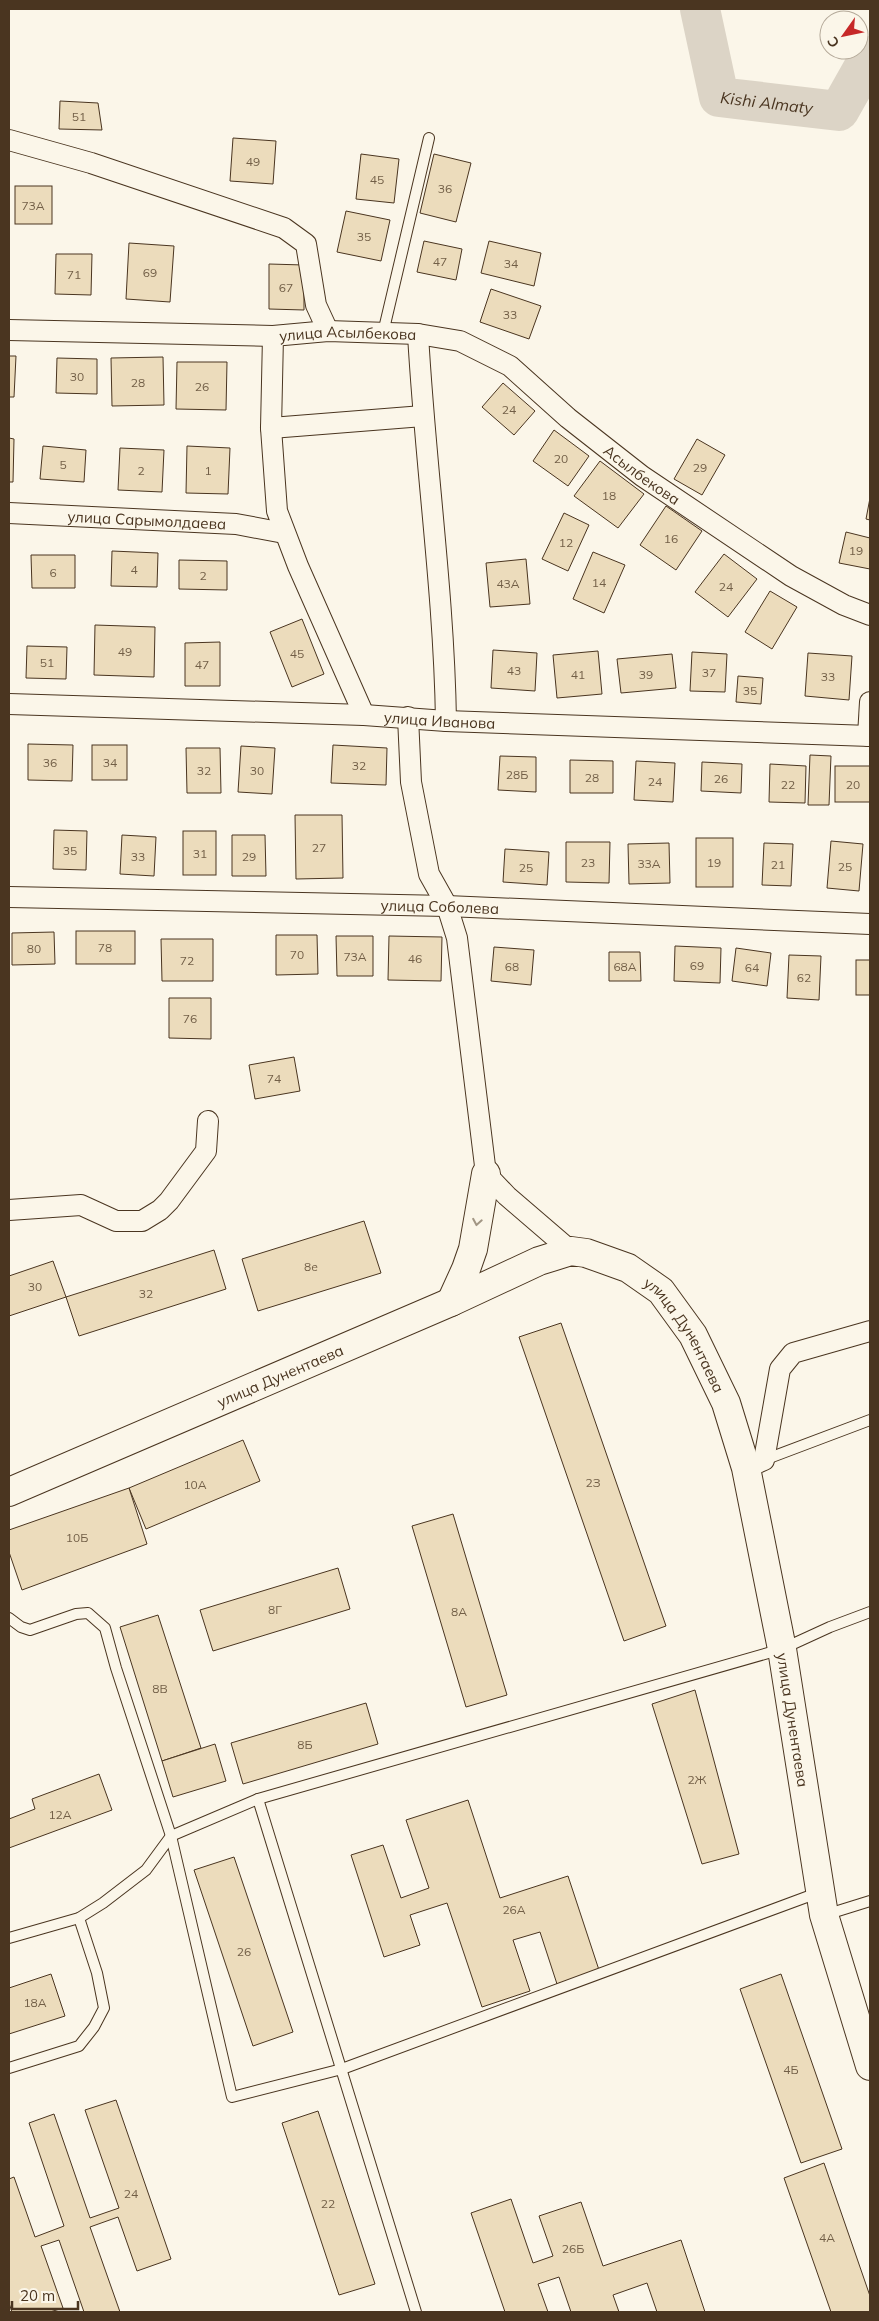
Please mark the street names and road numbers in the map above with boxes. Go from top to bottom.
street label: улица Асылбекова [278,321,417,345]
street label: Асылбекова [600,440,684,509]
street label: улица Сарымолдаева [67,506,227,533]
street label: улица Иванова [383,707,496,732]
street label: улица Соболева [380,895,500,918]
street label: улица Дунентаева [640,1273,729,1396]
street label: улица Дунентаева [214,1340,346,1411]
street label: улица Дунентаева [773,1651,813,1788]

